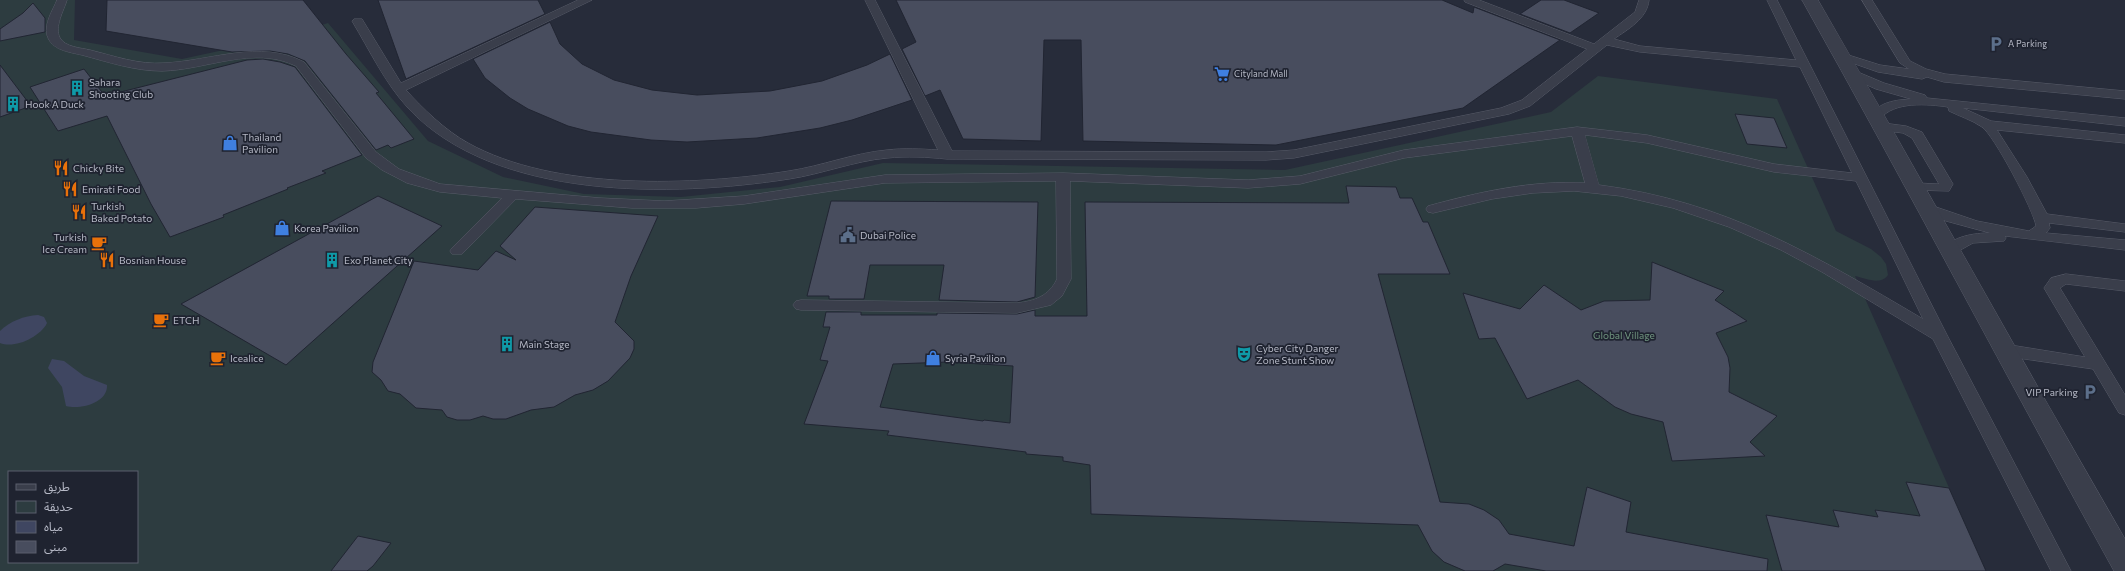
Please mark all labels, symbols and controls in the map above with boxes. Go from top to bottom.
parking icon: A Parking [1987,35,2005,53]
place label: A Parking [2008,38,2047,49]
supermarket icon: Cityland Mall [1213,65,1231,83]
place label: Cityland Mall [1234,68,1288,79]
place label: Sahara Shooting Club [89,76,153,100]
building icon: Sahara Shooting Club [68,79,86,97]
building icon: Hook A Duck [4,95,22,113]
place label: Hook A Duck [25,98,84,110]
place label: Thailand Pavilion [242,131,281,155]
shop icon: Thailand Pavilion [221,134,239,152]
restaurant icon: Chicky Bite [52,159,70,177]
place label: Chicky Bite [73,162,124,174]
restaurant icon: Emirati Food [61,180,79,198]
place label: Emirati Food [82,183,140,195]
place label: Turkish Baked Potato [91,200,152,224]
restaurant icon: Turkish Baked Potato [70,203,88,221]
shop icon: Korea Pavilion [273,219,291,237]
place label: Korea Pavilion [294,222,358,234]
public building icon: Dubai Police [839,226,857,244]
place label: Dubai Police [860,229,916,241]
place label: Turkish Ice Cream [42,231,87,255]
cafe icon: Turkish Ice Cream [90,234,108,252]
restaurant icon: Bosnian House [98,251,116,269]
building icon: Exo Planet City [323,251,341,269]
place label: Bosnian House [119,254,186,266]
place label: Exo Planet City [344,254,413,266]
cafe icon: ETCH [152,311,170,329]
place label: ETCH [173,314,199,326]
park label: Global Village [1593,329,1655,341]
building icon: Main Stage [498,335,516,353]
place label: Main Stage [519,338,570,350]
place label: Cyber City Danger Zone Stunt Show [1256,342,1338,366]
theatre icon: Cyber City Danger Zone Stunt Show [1235,345,1253,363]
cafe icon: Icealice [209,349,227,367]
shop icon: Syria Pavilion [924,349,942,367]
place label: Icealice [230,352,264,364]
place label: Syria Pavilion [945,352,1005,364]
parking icon: VIP Parking [2081,383,2099,401]
place label: VIP Parking [2026,386,2079,398]
legend [8,471,138,563]
text: طريق [44,479,70,495]
text: حديقة [44,499,73,514]
text: مياه [44,519,63,534]
text: مبنى [44,539,67,554]

